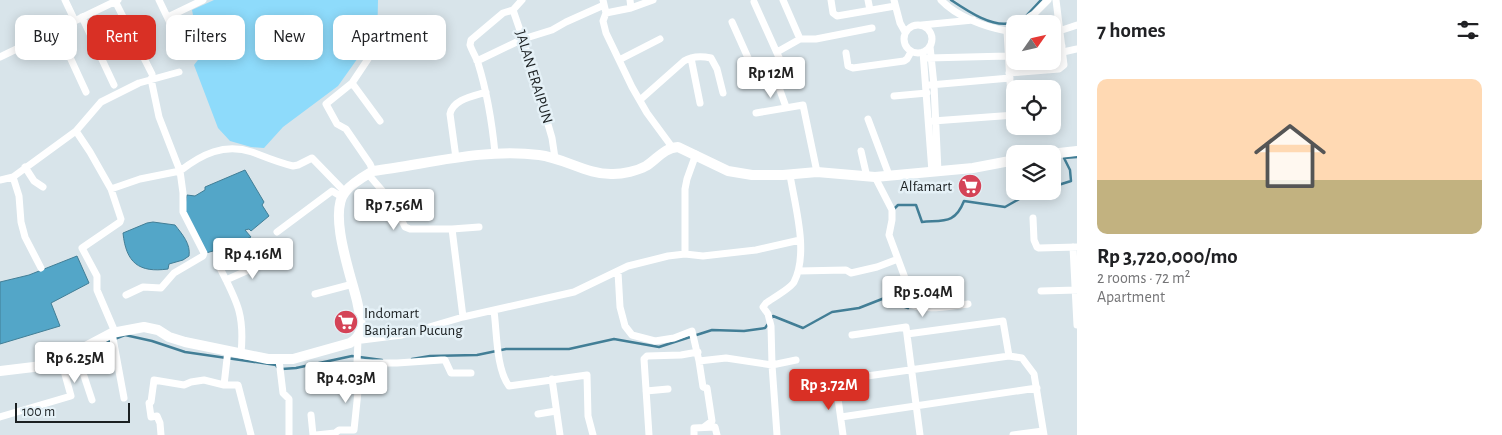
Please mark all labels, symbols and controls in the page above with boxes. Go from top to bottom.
chip: Buy [15,15,77,60]
chip: Rent [87,15,156,60]
chip: Filters [166,15,245,60]
chip: New [255,15,323,60]
chip: Apartment [333,15,446,60]
north arrow [1006,15,1061,70]
map controls [1006,15,1061,200]
icon: filters [1454,16,1482,44]
text: 7 homes [1097,20,1166,41]
street label: JALAN ERAIPUN [513,29,555,125]
pin: Rp 12M [730,56,812,99]
text: Rp 12M [748,65,794,81]
button: locate [1006,80,1061,135]
icon: home [1245,111,1335,201]
button: layers [1006,145,1061,200]
supermarket icon: Alfamart [957,173,983,199]
place label: Alfamart [900,179,952,194]
pin: Rp 7.56M [342,188,446,231]
text: Rp 7.56M [365,197,423,213]
pin: Rp 4.16M [201,238,305,280]
text: Rp 4.16M [224,246,282,262]
text: Rp 3,720,000/mo [1097,246,1238,267]
text: 2 rooms · 72 m² [1097,270,1190,286]
pin: Rp 5.04M [871,276,975,318]
text: Rp 5.04M [893,284,953,300]
text: Apartment [1097,289,1165,305]
place label: Indomart Banjaran Pucung [364,306,463,338]
supermarket icon: Indomart Banjaran Pucung [333,309,359,335]
pin: Rp 6.25M [23,342,127,384]
text: Rp 6.25M [46,350,104,366]
pin: Rp 4.03M [294,362,398,404]
pin: Rp 3.72M [777,368,881,411]
text: Rp 4.03M [316,370,376,386]
text: Rp 3.72M [800,377,858,393]
scale bar [15,400,130,423]
text: 100 m [22,405,55,419]

